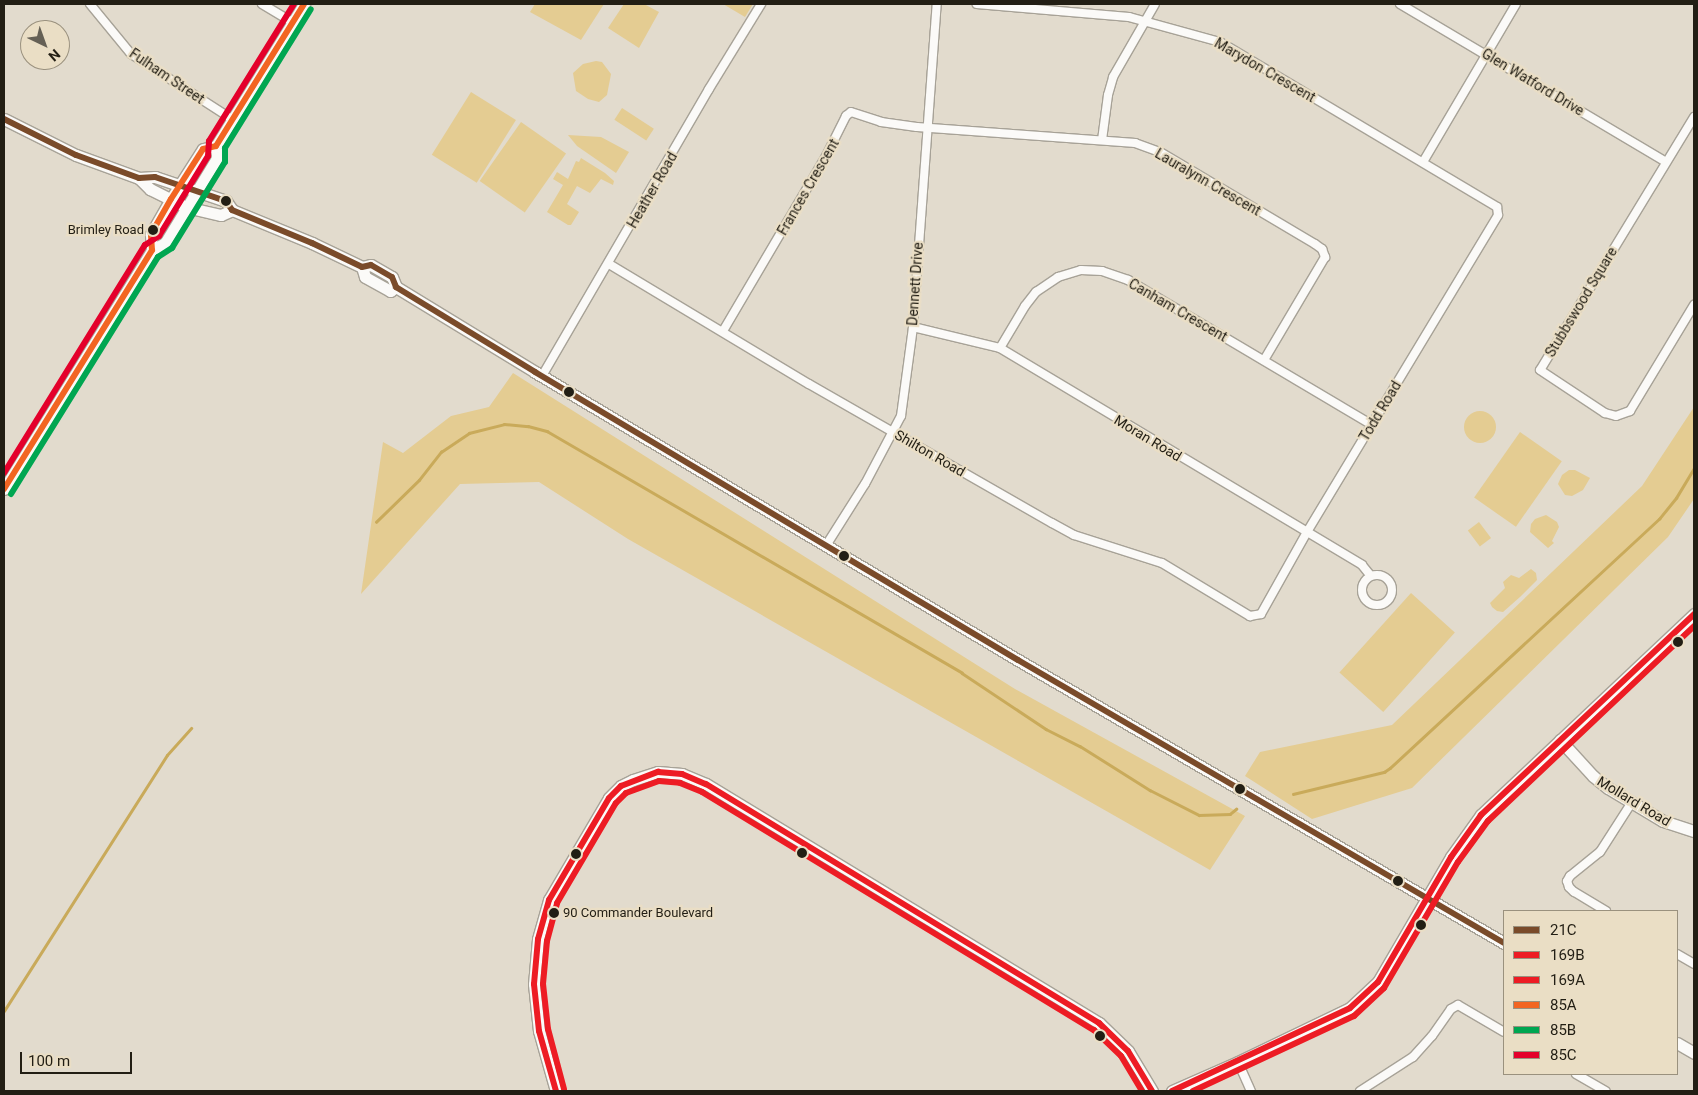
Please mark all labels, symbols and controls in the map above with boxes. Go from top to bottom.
north arrow [20,20,70,70]
street label: Marydon Crescent [1212,34,1318,106]
street label: Fulham Street [126,45,208,107]
street label: Glen Watford Drive [1479,45,1587,119]
text: N [45,46,63,65]
street label: Frances Crescent [774,136,842,238]
street label: Lauralynn Crescent [1152,145,1264,219]
street label: Heather Road [623,149,681,231]
unlabelled marker [221,196,231,206]
place label: Brimley Road [68,222,144,238]
marker: Brimley Road [148,225,158,235]
street label: Dennett Drive [904,242,926,326]
street label: Stubbswood Square [1542,244,1620,360]
street label: Canham Crescent [1126,275,1230,345]
street label: Todd Road [1356,378,1404,444]
unlabelled marker [564,387,574,397]
street label: Moran Road [1111,411,1185,465]
street label: Shilton Road [892,426,968,480]
unlabelled marker [839,551,849,561]
unlabelled marker [1673,637,1683,647]
street label: Mollard Road [1594,772,1674,830]
unlabelled marker [1235,784,1245,794]
unlabelled marker [797,848,807,858]
unlabelled marker [571,849,581,859]
unlabelled marker [1393,876,1403,886]
place label: 90 Commander Boulevard [563,905,713,921]
marker: 90 Commander Boulevard [549,908,559,918]
legend [1503,910,1678,1075]
unlabelled marker [1416,920,1426,930]
text: 21C [1550,921,1577,939]
text: 169B [1550,946,1585,964]
text: 169A [1550,971,1585,989]
text: 85A [1550,996,1577,1014]
text: 85B [1550,1021,1576,1039]
unlabelled marker [1095,1031,1105,1041]
scale bar [22,1042,135,1074]
text: 85C [1550,1046,1577,1064]
text: 100 m [28,1052,70,1070]

